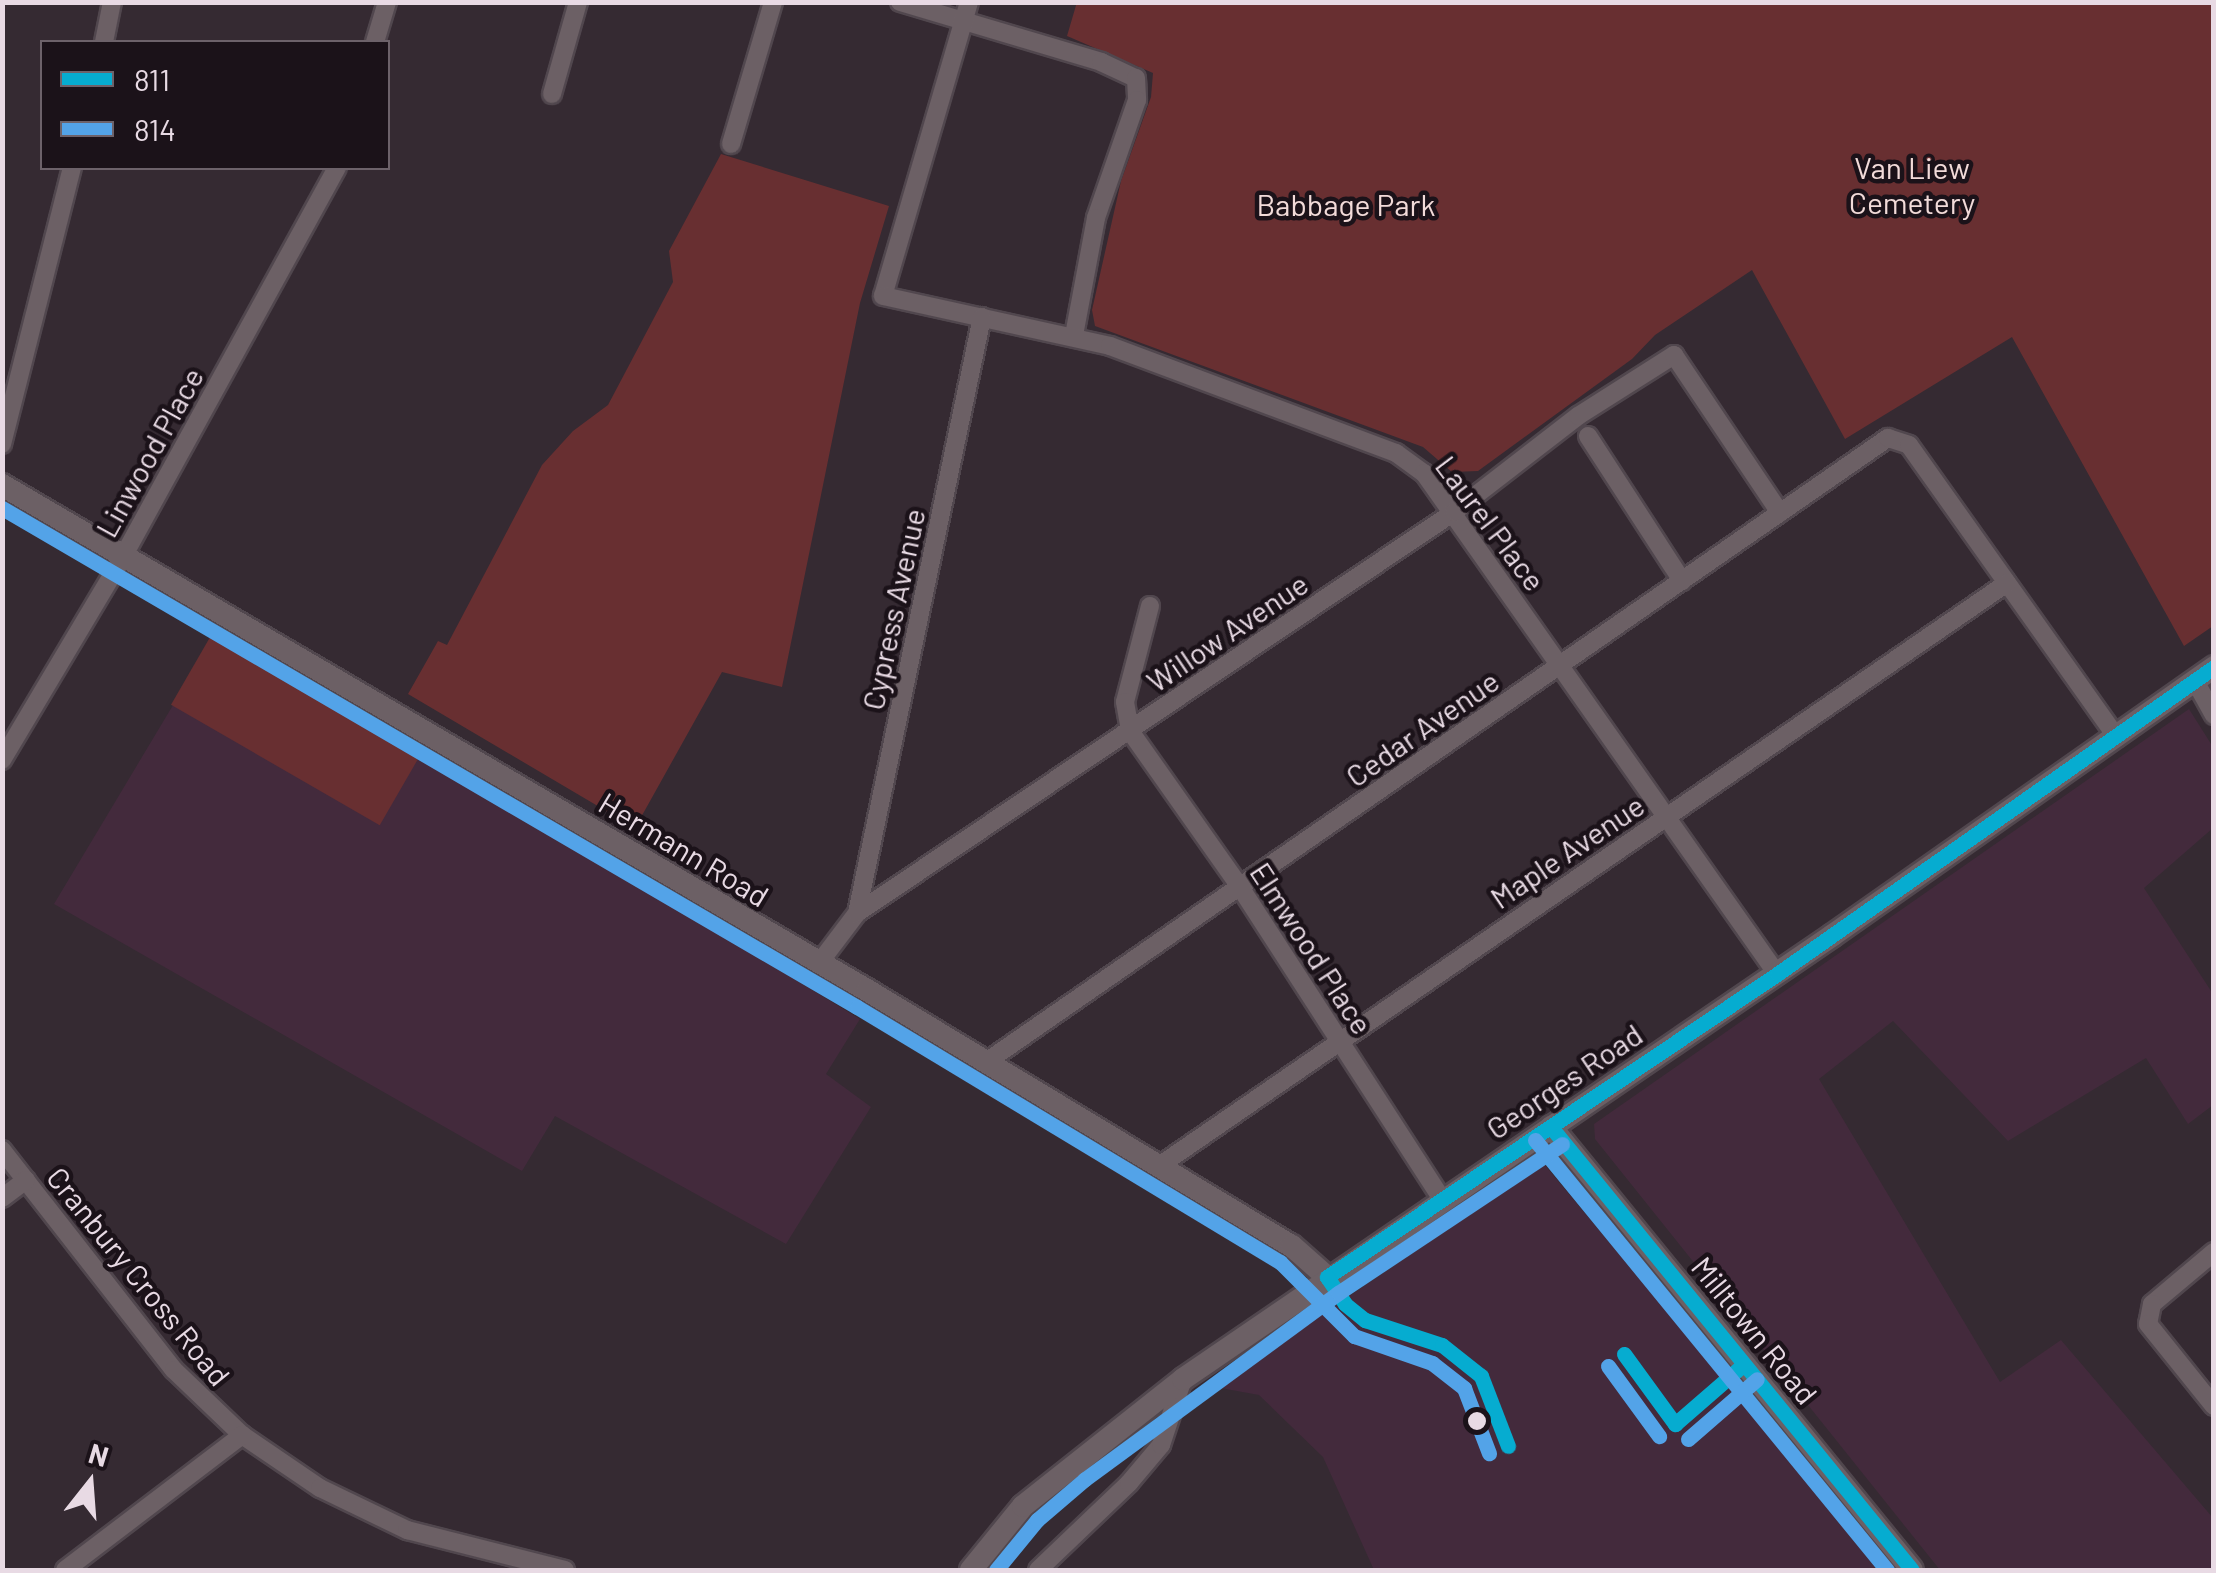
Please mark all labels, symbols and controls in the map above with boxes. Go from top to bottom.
legend [40,40,390,170]
text: 811 [134,61,170,97]
text: 814 [134,111,176,147]
park label: Van Liew Cemetery [1849,149,1975,220]
park label: Babbage Park [1256,186,1436,222]
street label: Linwood Place [88,361,210,543]
street label: Laurel Place [1429,448,1553,598]
street label: Cypress Avenue [854,505,932,713]
street label: Willow Avenue [1140,565,1314,699]
street label: Cedar Avenue [1339,662,1505,794]
street label: Hermann Road [593,784,775,914]
street label: Maple Avenue [1483,786,1651,916]
street label: Elmwood Place [1243,855,1381,1041]
street label: Georges Road [1479,1016,1649,1146]
street label: Cranbury Cross Road [40,1160,238,1392]
street label: Milltown Road [1685,1249,1825,1411]
unlabelled marker [1467,1411,1487,1431]
north arrow [40,1433,140,1533]
text: N [85,1435,113,1473]

